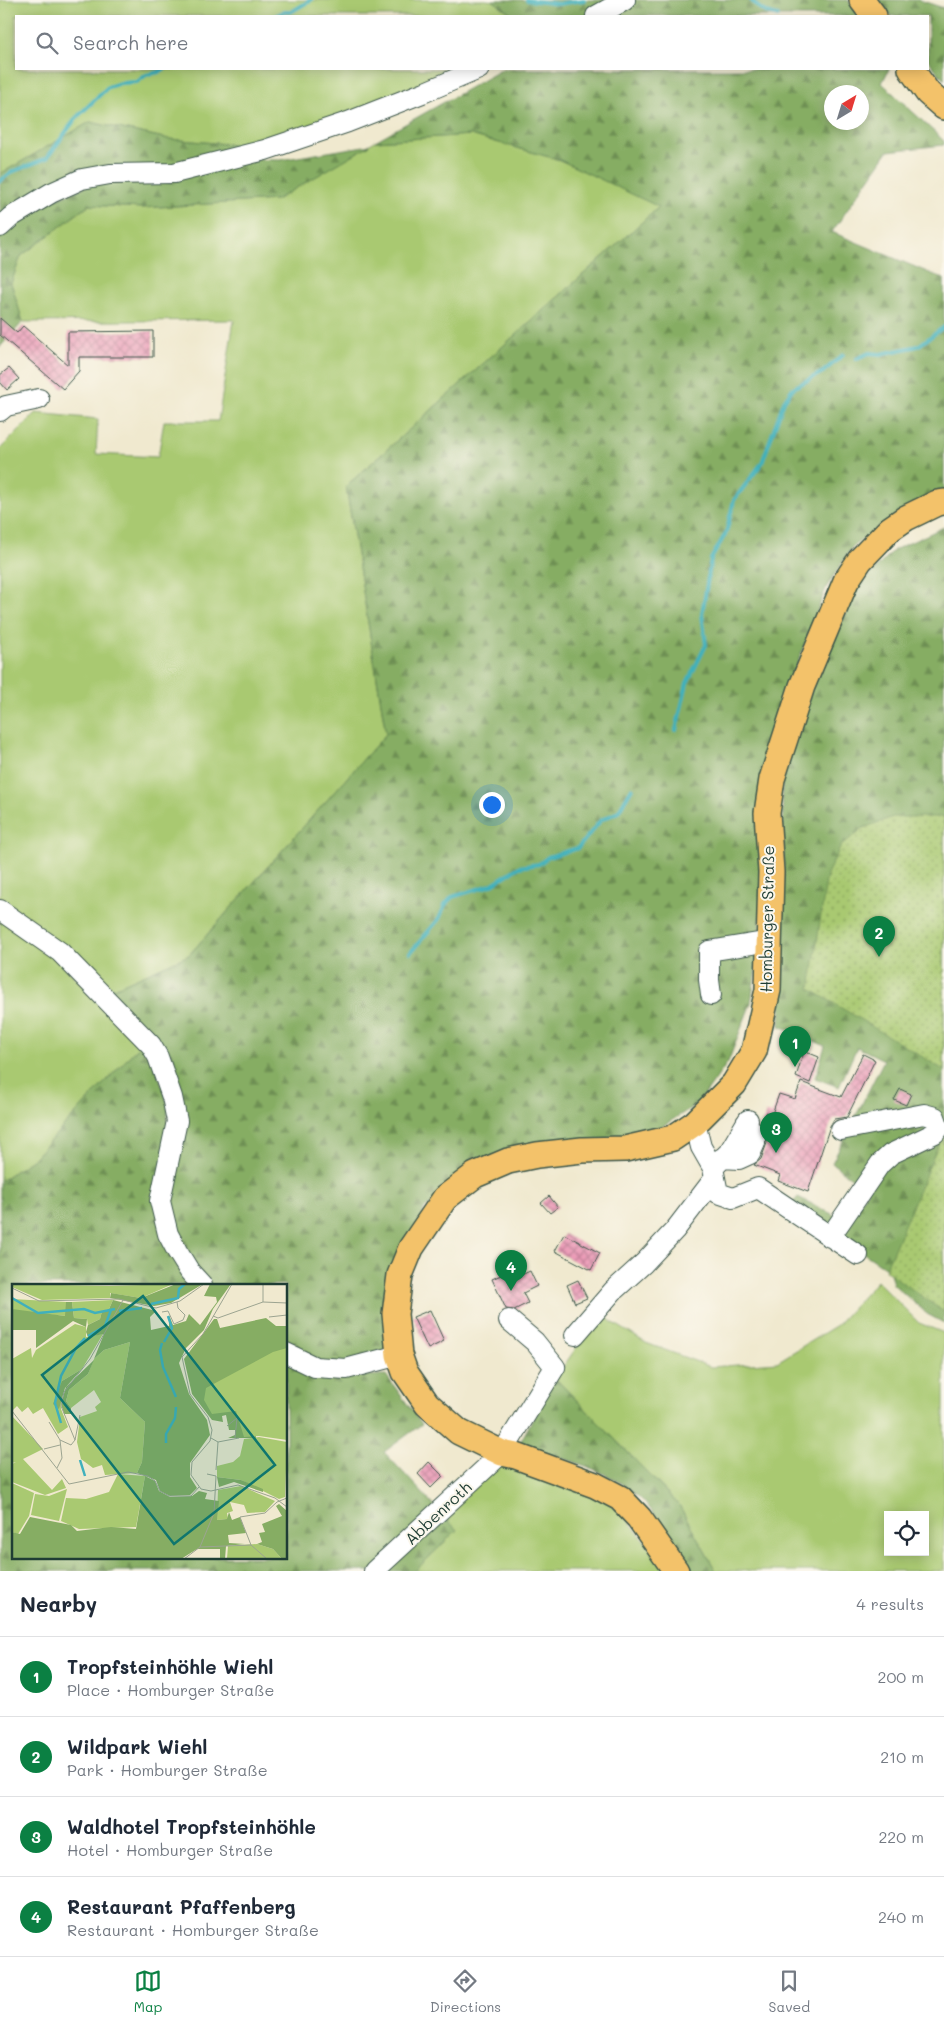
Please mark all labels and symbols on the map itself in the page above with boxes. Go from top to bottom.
north arrow [824,85,869,130]
your location [479,792,505,818]
street label: Homburger Straße [755,845,778,993]
pin: 2 [863,916,895,957]
pin: 1 [779,1026,811,1067]
pin: 3 [760,1112,792,1153]
pin: 4 [495,1250,527,1291]
inset map [12,1284,288,1558]
street label: Abbenroth [400,1476,475,1549]

